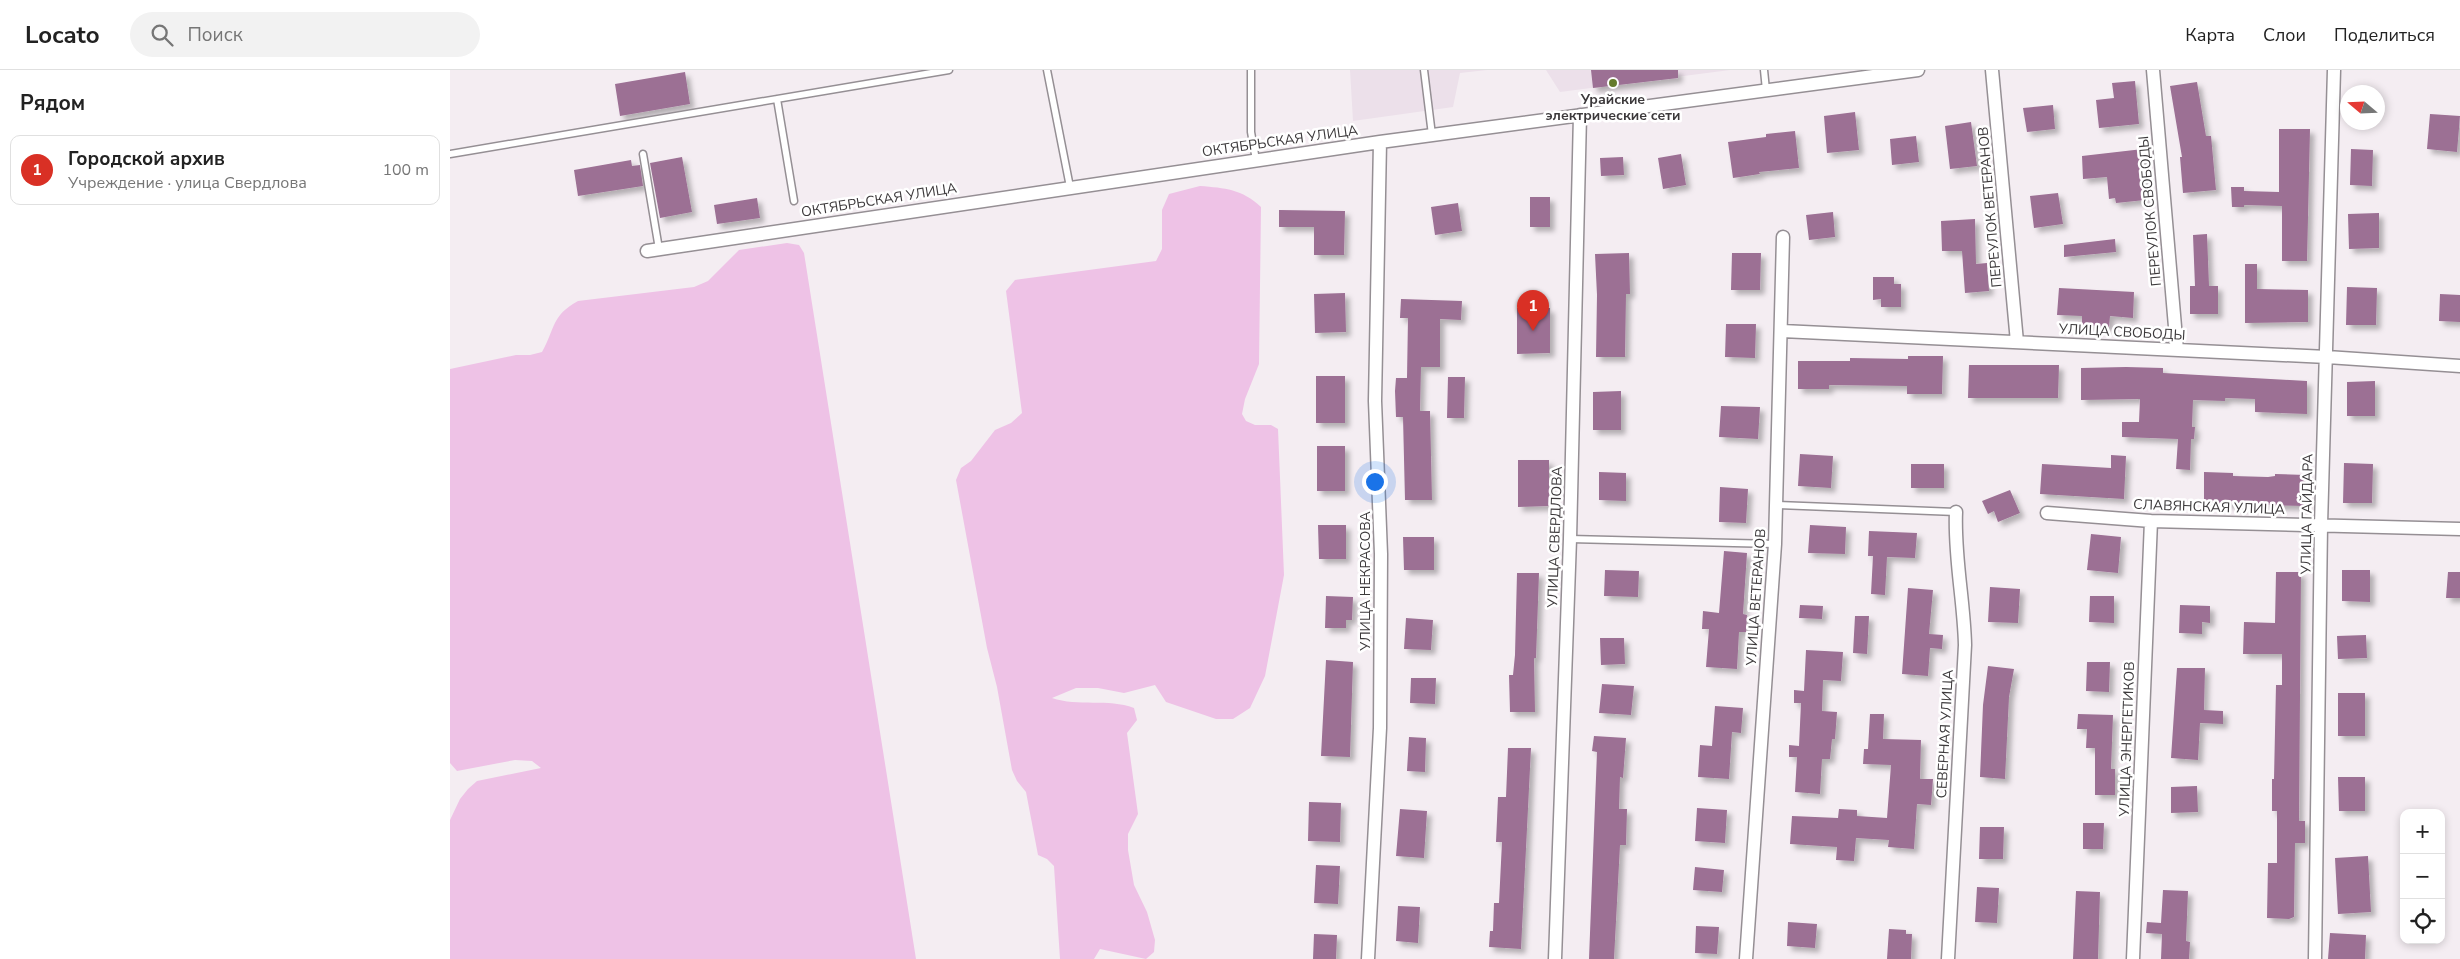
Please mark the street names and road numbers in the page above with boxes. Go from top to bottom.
street label: ОКТЯБРЬСКАЯ УЛИЦА [1201,121,1359,161]
street label: ПЕРЕУЛОК ВЕТЕРАНОВ [1974,126,2006,288]
street label: ПЕРЕУЛОК СВОБОДЫ [2134,135,2166,287]
street label: ОКТЯБРЬСКАЯ УЛИЦА [800,178,958,222]
street label: УЛИЦА СВОБОДЫ [2057,319,2186,345]
street label: УЛИЦА ГАЙДАРА [2296,454,2318,575]
street label: УЛИЦА СВЕРДЛОВА [1543,466,1567,609]
street label: СЛАВЯНСКАЯ УЛИЦА [2133,495,2285,519]
street label: УЛИЦА НЕКРАСОВА [1356,511,1375,652]
street label: УЛИЦА ВЕТЕРАНОВ [1742,528,1770,667]
street label: УЛИЦА ЭНЕРГЕТИКОВ [2115,661,2139,818]
street label: СЕВЕРНАЯ УЛИЦА [1932,669,1958,799]

